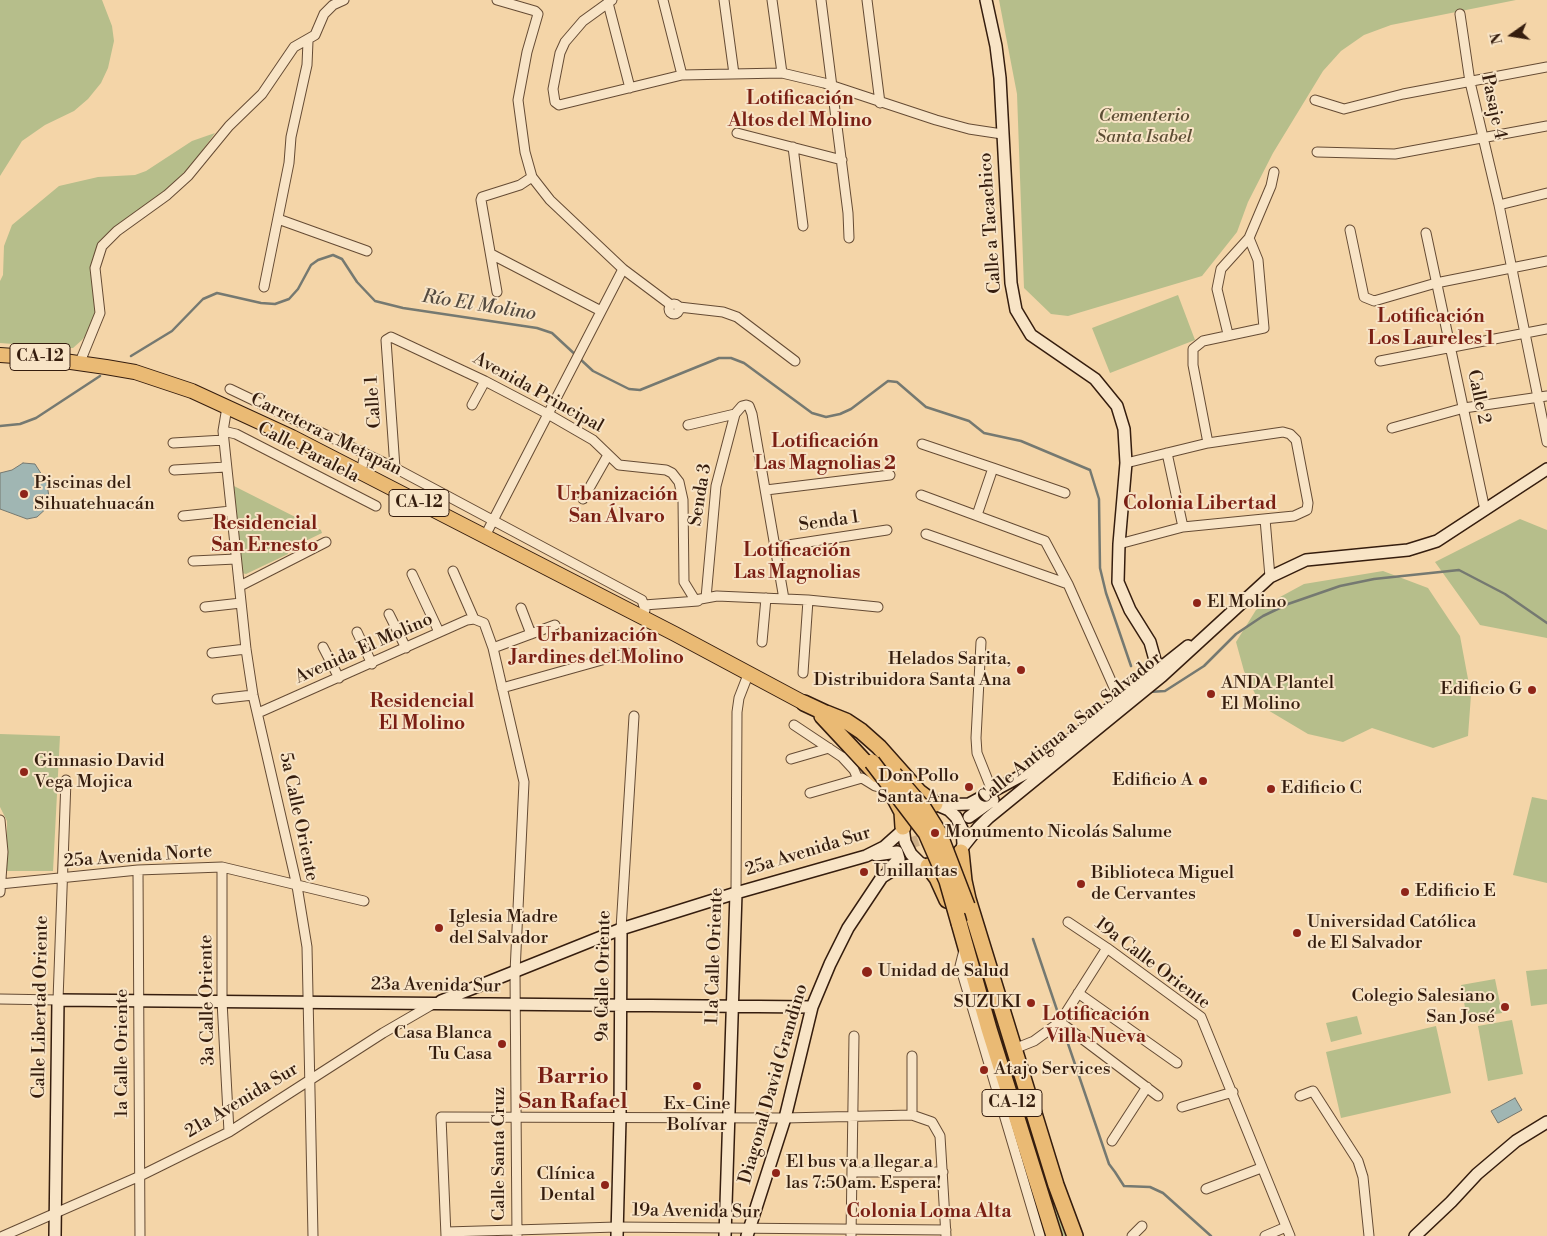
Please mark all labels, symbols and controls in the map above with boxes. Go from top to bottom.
north arrow [1487,10,1537,60]
text: N [1487,31,1507,46]
street label: Pasaje 4 [1475,72,1511,142]
district label: Lotificación Altos del Molino [728,88,872,132]
park label: Cementerio Santa Isabel [1096,106,1192,148]
street label: Calle a Tacachico [975,152,1007,294]
water label: Río El Molino [420,286,538,326]
district label: Lotificación Los Laureles 1 [1368,306,1494,350]
road number: CA-12 [10,344,70,371]
street label: Avenida Principal [469,348,607,438]
street label: Calle 2 [1462,368,1494,426]
street label: Calle 1 [361,375,387,429]
street label: Carretera a Metapán [247,389,405,481]
street label: Calle Paralela [254,418,362,488]
district label: Lotificación Las Magnolias 2 [754,431,896,475]
street label: Senda 3 [685,462,717,528]
place label: Piscinas del Sihuatehuacán [34,473,155,516]
district label: Urbanización San Álvaro [556,484,678,528]
marker: Piscinas del Sihuatehuacán [18,488,30,500]
road number: CA-12 [389,489,449,516]
district label: Colonia Libertad [1123,493,1277,515]
street label: Senda 1 [797,507,861,537]
district label: Residencial San Ernesto [212,513,318,557]
district label: Lotificación Las Magnolias [734,540,860,584]
place label: El Molino [1207,592,1287,614]
marker: El Molino [1191,597,1203,609]
street label: Avenida El Molino [292,609,436,689]
district label: Urbanización Jardines del Molino [510,625,684,669]
street label: Calle Antigua a San Salvador [974,648,1166,810]
place label: Helados Sarita, Distribuidora Santa Ana [813,649,1011,692]
marker: Helados Sarita, Distribuidora Santa Ana [1015,664,1027,676]
place label: ANDA Plantel El Molino [1221,673,1334,716]
place label: Edificio G [1440,679,1522,701]
marker: Edificio G [1526,684,1538,696]
marker: ANDA Plantel El Molino [1205,688,1217,700]
district label: Residencial El Molino [370,691,474,735]
place label: Gimnasio David Vega Mojica [34,751,165,794]
street label: 5a Calle Oriente [274,751,322,883]
marker: Gimnasio David Vega Mojica [18,766,30,778]
place label: Don Pollo Santa Ana [877,766,959,809]
place label: Edificio A [1112,770,1193,792]
marker: Edificio A [1197,775,1209,787]
place label: Edificio C [1281,778,1362,800]
marker: Don Pollo Santa Ana [963,781,975,793]
marker: Edificio C [1265,783,1277,795]
place label: Monumento Nicolás Salume [945,822,1172,844]
street label: 25a Avenida Sur [743,823,873,881]
marker: Monumento Nicolás Salume [929,827,941,839]
street label: 25a Avenida Norte [63,841,213,873]
place label: Unillantas [874,861,958,883]
place label: Biblioteca Miguel de Cervantes [1091,863,1234,906]
marker: Unillantas [858,866,870,878]
marker: Biblioteca Miguel de Cervantes [1075,878,1087,890]
place label: Edificio E [1415,881,1496,903]
marker: Edificio E [1399,886,1411,898]
street label: 11a Calle Oriente [702,887,728,1025]
place label: Iglesia Madre del Salvador [449,907,558,950]
street label: 9a Calle Oriente [592,910,616,1042]
place label: Universidad Católica de El Salvador [1307,912,1476,954]
street label: 19a Calle Oriente [1090,914,1214,1014]
street label: Calle Libertad Oriente [29,915,53,1099]
marker: Iglesia Madre del Salvador [433,922,445,934]
marker: Universidad Católica de El Salvador [1291,927,1303,939]
street label: 3a Calle Oriente [196,934,220,1066]
place label: Unidad de Salud [878,961,1009,983]
marker: Unidad de Salud [860,965,874,979]
street label: 23a Avenida Sur [371,974,501,998]
street label: Diagonal David Grandino [735,982,813,1186]
place label: Colegio Salesiano San José [1351,986,1495,1028]
street label: 1a Calle Oriente [112,989,134,1117]
place label: SUZUKI [953,992,1021,1014]
marker: SUZUKI [1025,997,1037,1009]
marker: Colegio Salesiano San José [1499,1001,1511,1013]
district label: Lotificación Villa Nueva [1042,1004,1150,1048]
place label: Casa Blanca Tu Casa [394,1023,492,1066]
marker: Casa Blanca Tu Casa [496,1038,508,1050]
street label: 21a Avenida Sur [181,1059,303,1143]
place label: Atajo Services [994,1059,1111,1081]
marker: Atajo Services [978,1064,990,1076]
district label: Barrio San Rafael [519,1065,627,1116]
marker: Ex-Cine Bolívar [691,1080,703,1092]
street label: Calle Santa Cruz [489,1087,511,1221]
road number: CA-12 [982,1090,1042,1116]
place label: Ex-Cine Bolívar [663,1094,731,1136]
place label: El bus va a llegar a las 7:50am. Espera! [786,1152,941,1194]
place label: Clínica Dental [537,1164,595,1206]
marker: El bus va a llegar a las 7:50am. Espera! [770,1167,782,1179]
marker: Clínica Dental [599,1179,611,1191]
street label: 19a Avenida Sur [632,1200,760,1224]
district label: Colonia Loma Alta [846,1201,1012,1223]

